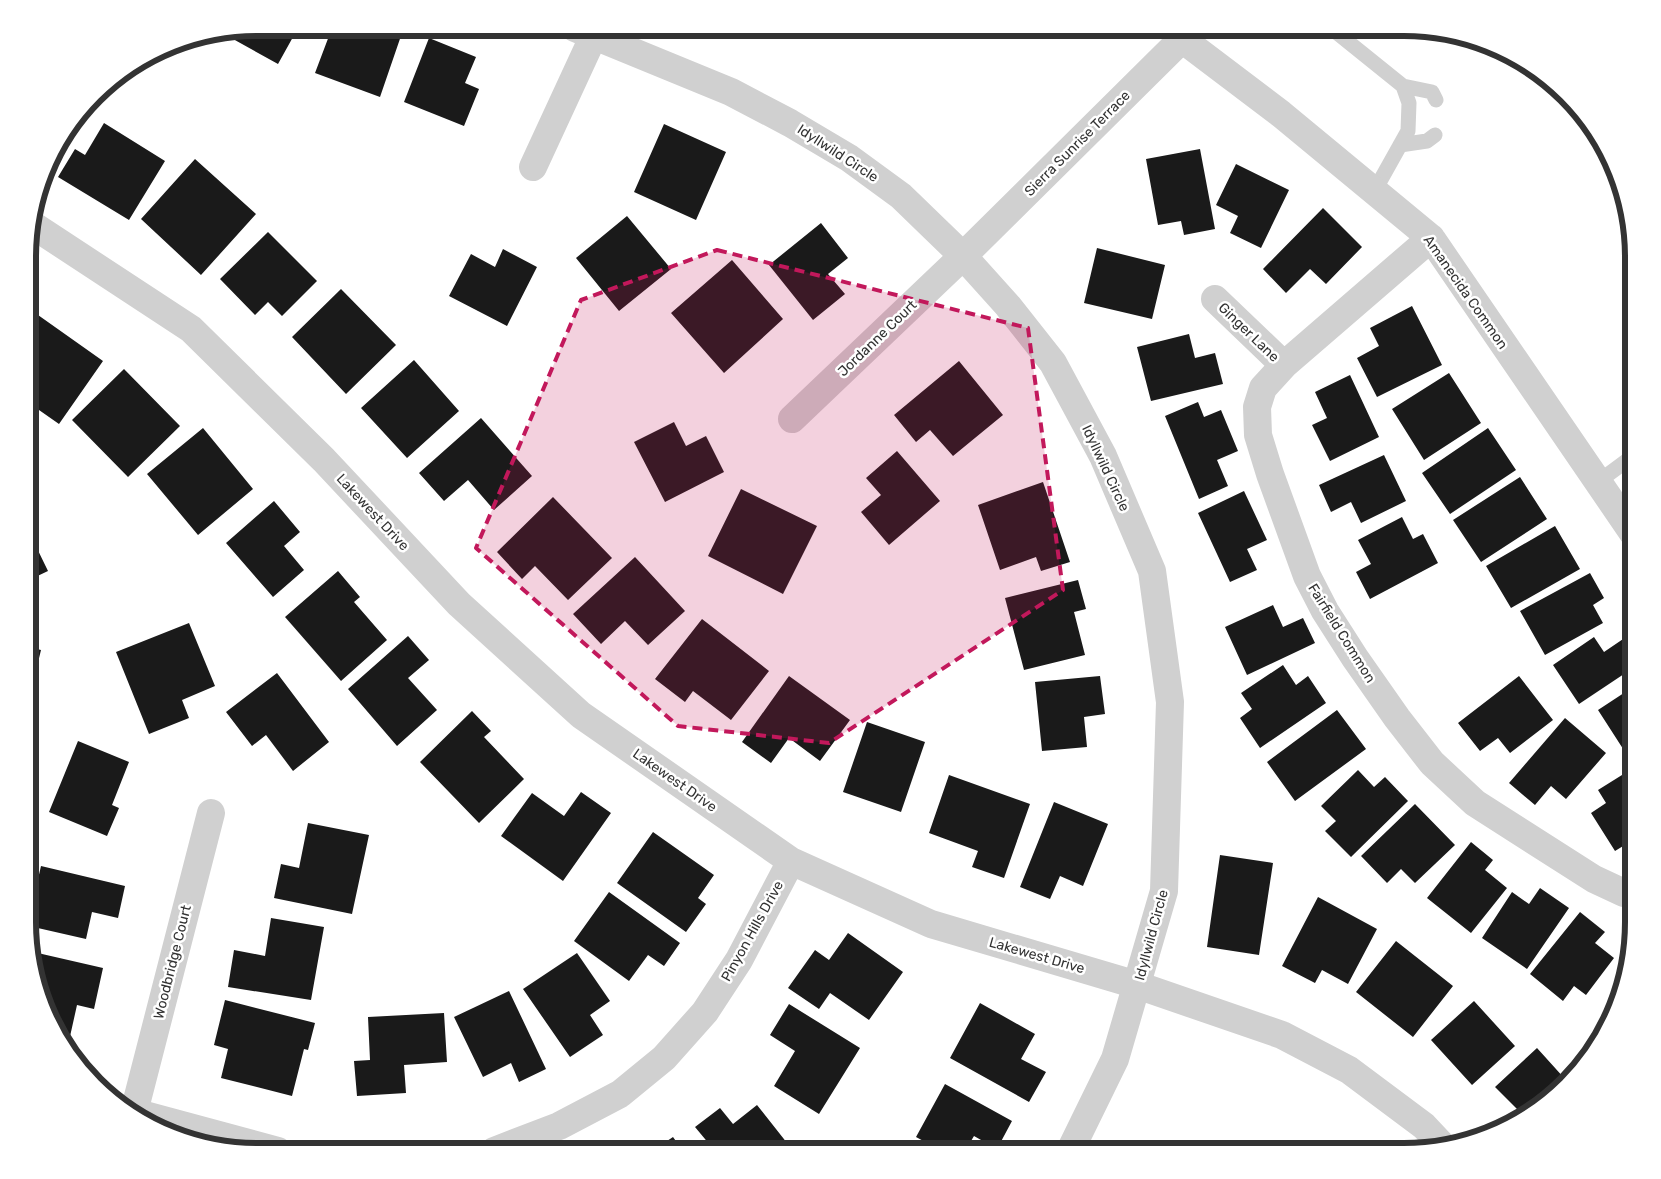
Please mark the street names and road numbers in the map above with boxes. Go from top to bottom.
street label: Sierra Sunrise Terrace [1021,87,1134,200]
street label: Idyllwild Circle [794,121,882,186]
street label: Amanecida Common [1420,232,1511,353]
street label: Jordanne Court [834,296,921,380]
street label: Ginger Lane [1215,299,1283,366]
street label: Idyllwild Circle [1078,422,1133,514]
street label: Lakewest Drive [333,470,413,554]
street label: Fairfield Common [1304,581,1379,686]
street label: Lakewest Drive [629,745,720,816]
street label: Pinyon Hills Drive [718,878,787,985]
street label: Idyllwild Circle [1131,888,1172,982]
street label: Woodbridge Court [150,903,195,1021]
street label: Lakewest Drive [987,934,1087,977]

